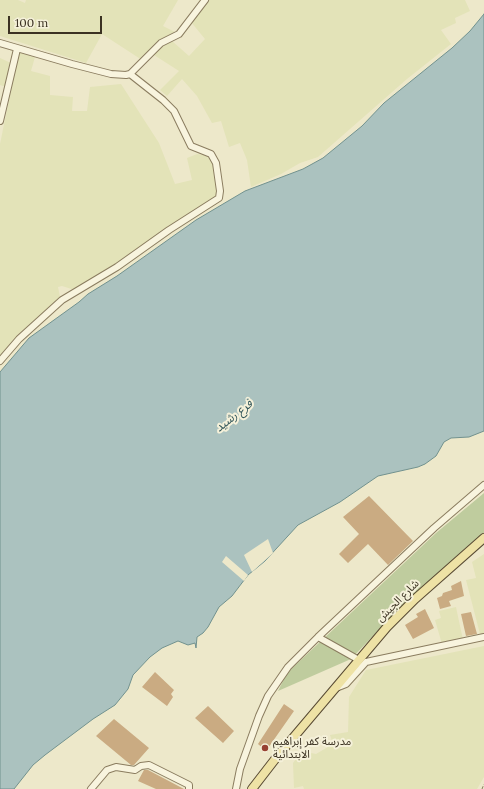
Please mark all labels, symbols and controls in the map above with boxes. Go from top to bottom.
scale bar [10,8,104,34]
text: 100 m [15,15,48,30]
water label: فرع رشيد [212,397,256,435]
street label: شارع الجيش [374,577,422,625]
place label: مدرسة كفر إبراهيم الابتدائية [273,735,351,761]
marker: مدرسة كفر إبراهيم الابتدائية [260,743,270,753]

